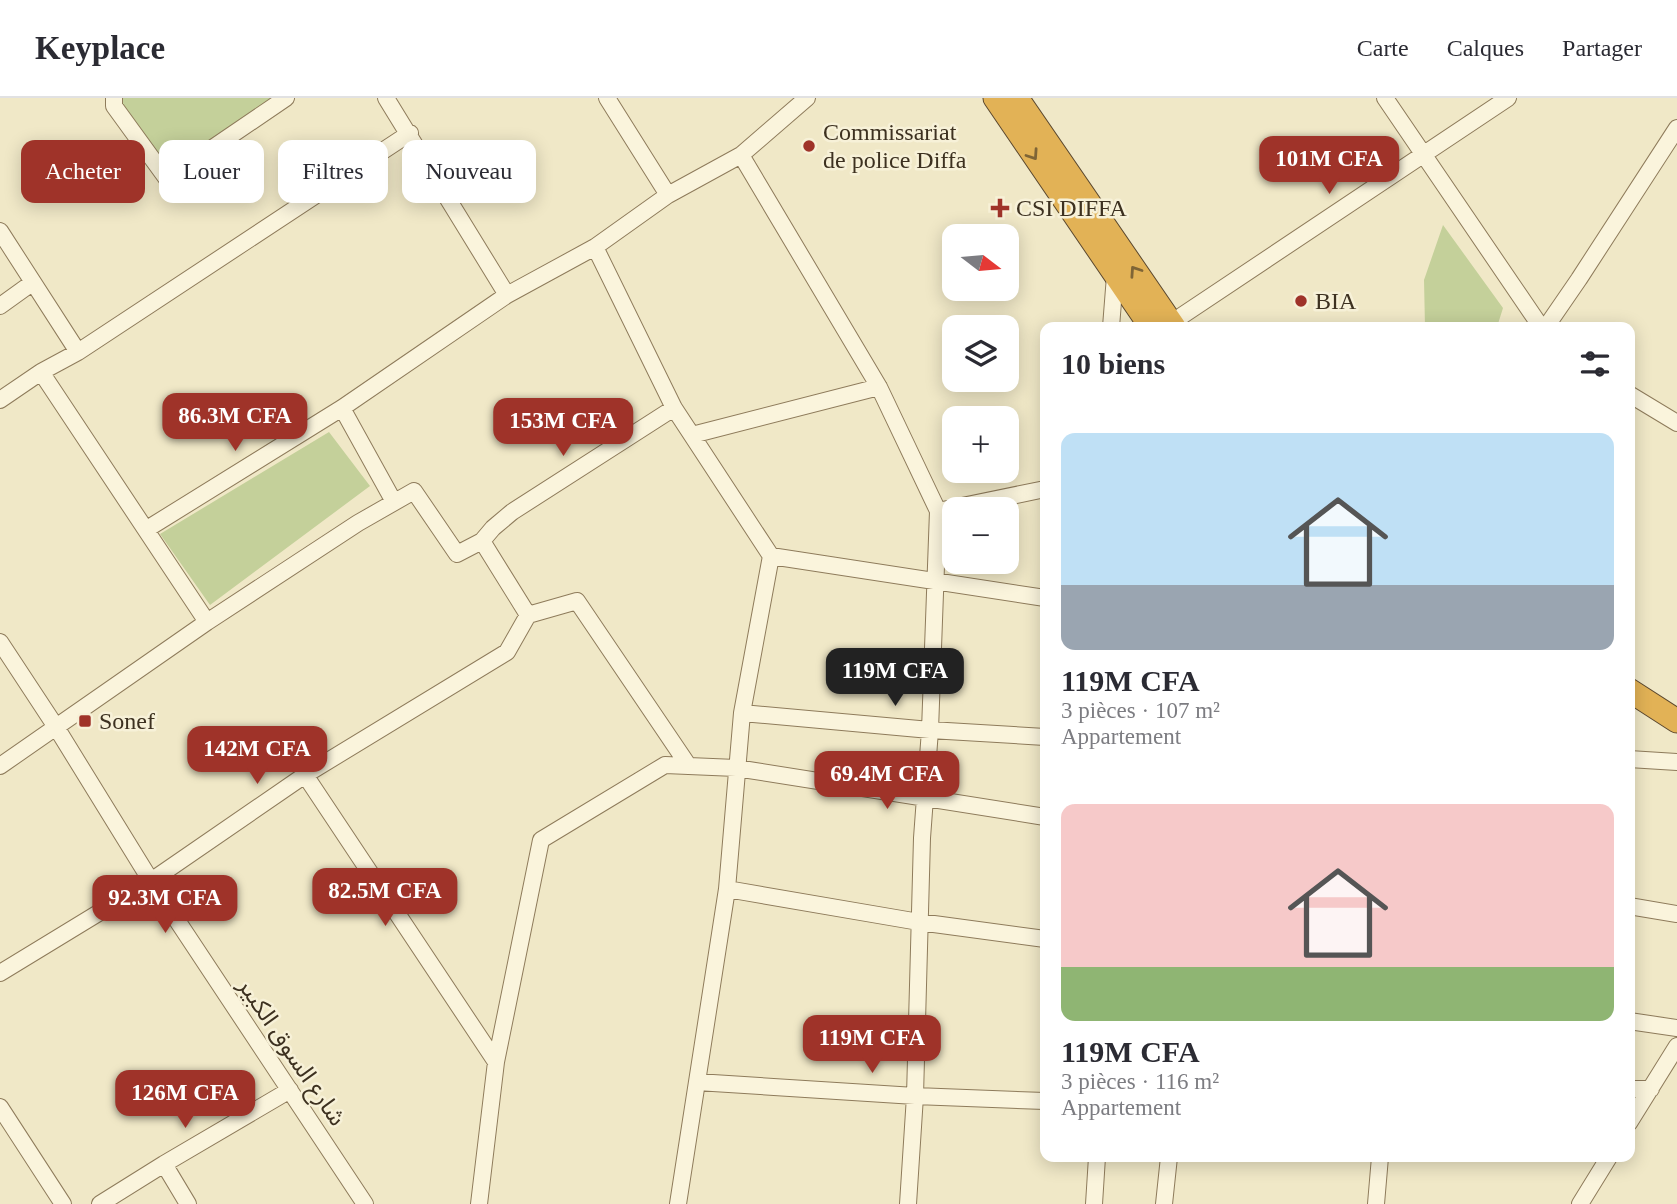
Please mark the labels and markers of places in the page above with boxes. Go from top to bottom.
place label: Commissariat de police Diffa [823,119,967,173]
pin: 101M CFA [1257,136,1401,196]
marker: Commissariat de police Diffa [801,138,817,154]
place label: CSI DIFFA [1016,195,1128,221]
marker: CSI DIFFA [990,198,1010,218]
place label: BIA [1315,288,1357,314]
marker: BIA [1293,293,1309,309]
pin: 86.3M CFA [155,394,315,453]
pin: 153M CFA [491,398,635,458]
pin: 119M CFA [823,648,967,708]
place label: Sonef [99,708,155,734]
marker: Sonef [77,713,93,729]
pin: 142M CFA [185,726,329,786]
pin: 69.4M CFA [807,752,967,811]
pin: 82.5M CFA [305,868,465,928]
pin: 92.3M CFA [85,876,245,935]
pin: 119M CFA [800,1016,944,1075]
pin: 126M CFA [113,1070,257,1130]

